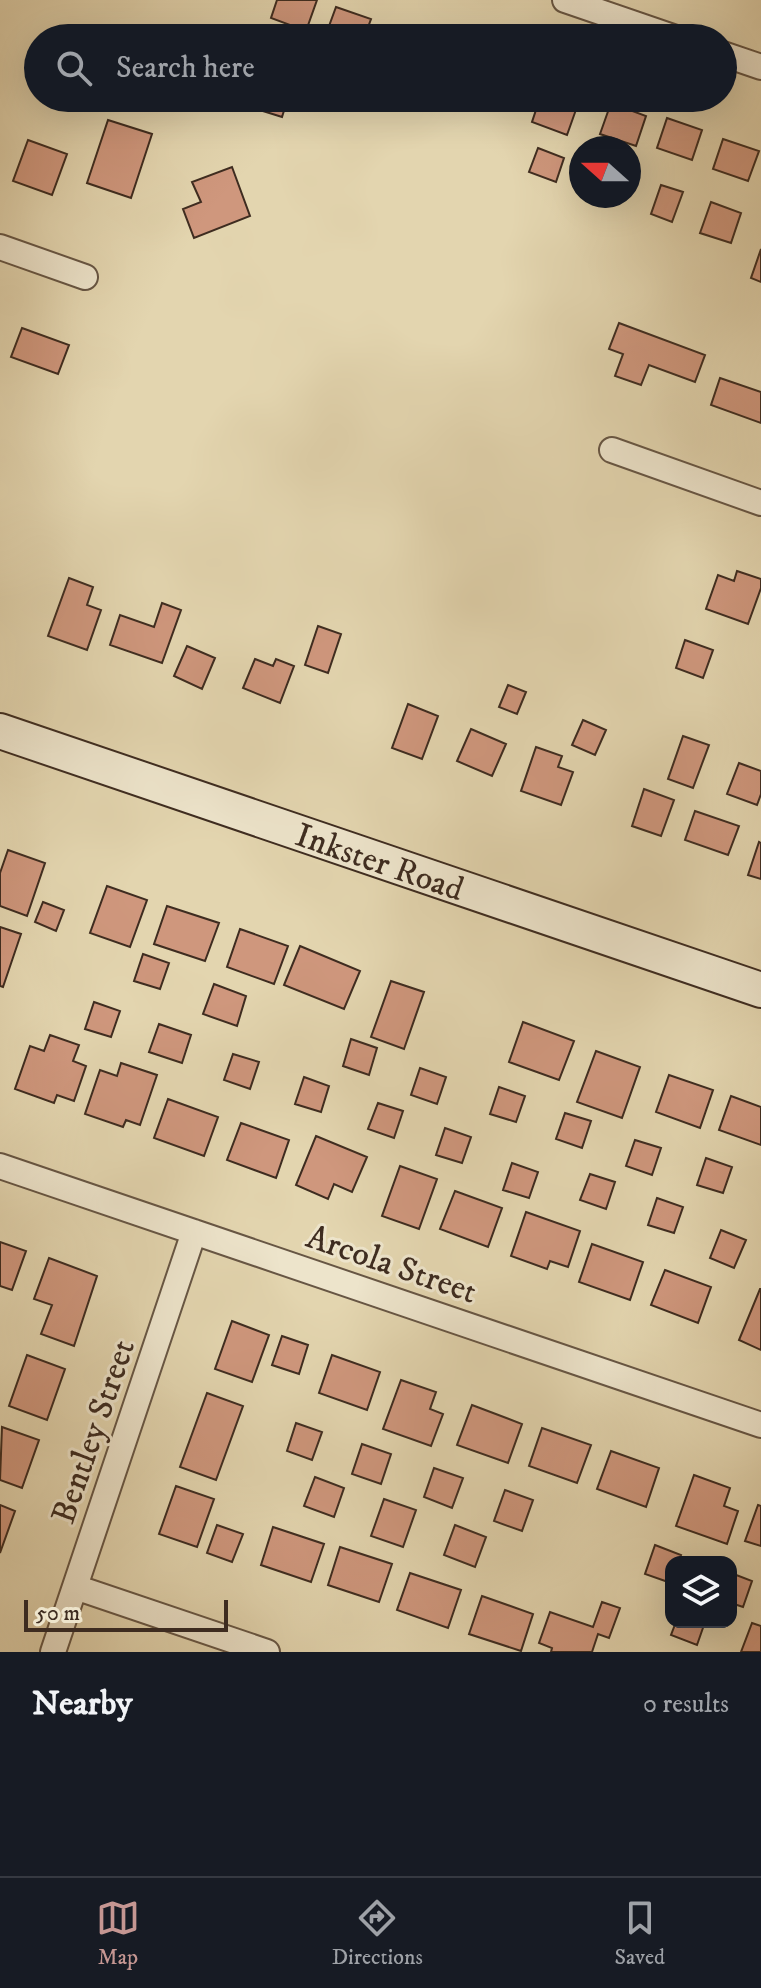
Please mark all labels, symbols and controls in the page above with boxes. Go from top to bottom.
search box [24,24,737,112]
icon: search [52,46,96,90]
text: Search here [116,50,255,87]
north arrow [569,136,641,208]
street label: Inkster Road [290,814,469,911]
street label: Arcola Street [301,1216,482,1314]
street label: Bentley Street [43,1334,145,1529]
map controls [665,1556,737,1628]
button: layers [665,1556,737,1628]
scale bar [24,1596,228,1632]
text: 50 m [36,1600,80,1627]
text: Nearby [32,1683,133,1725]
text: 0 results [643,1688,729,1721]
tab: Map [96,1896,140,1971]
tab: Directions [332,1896,423,1971]
tab: Saved [615,1896,665,1971]

